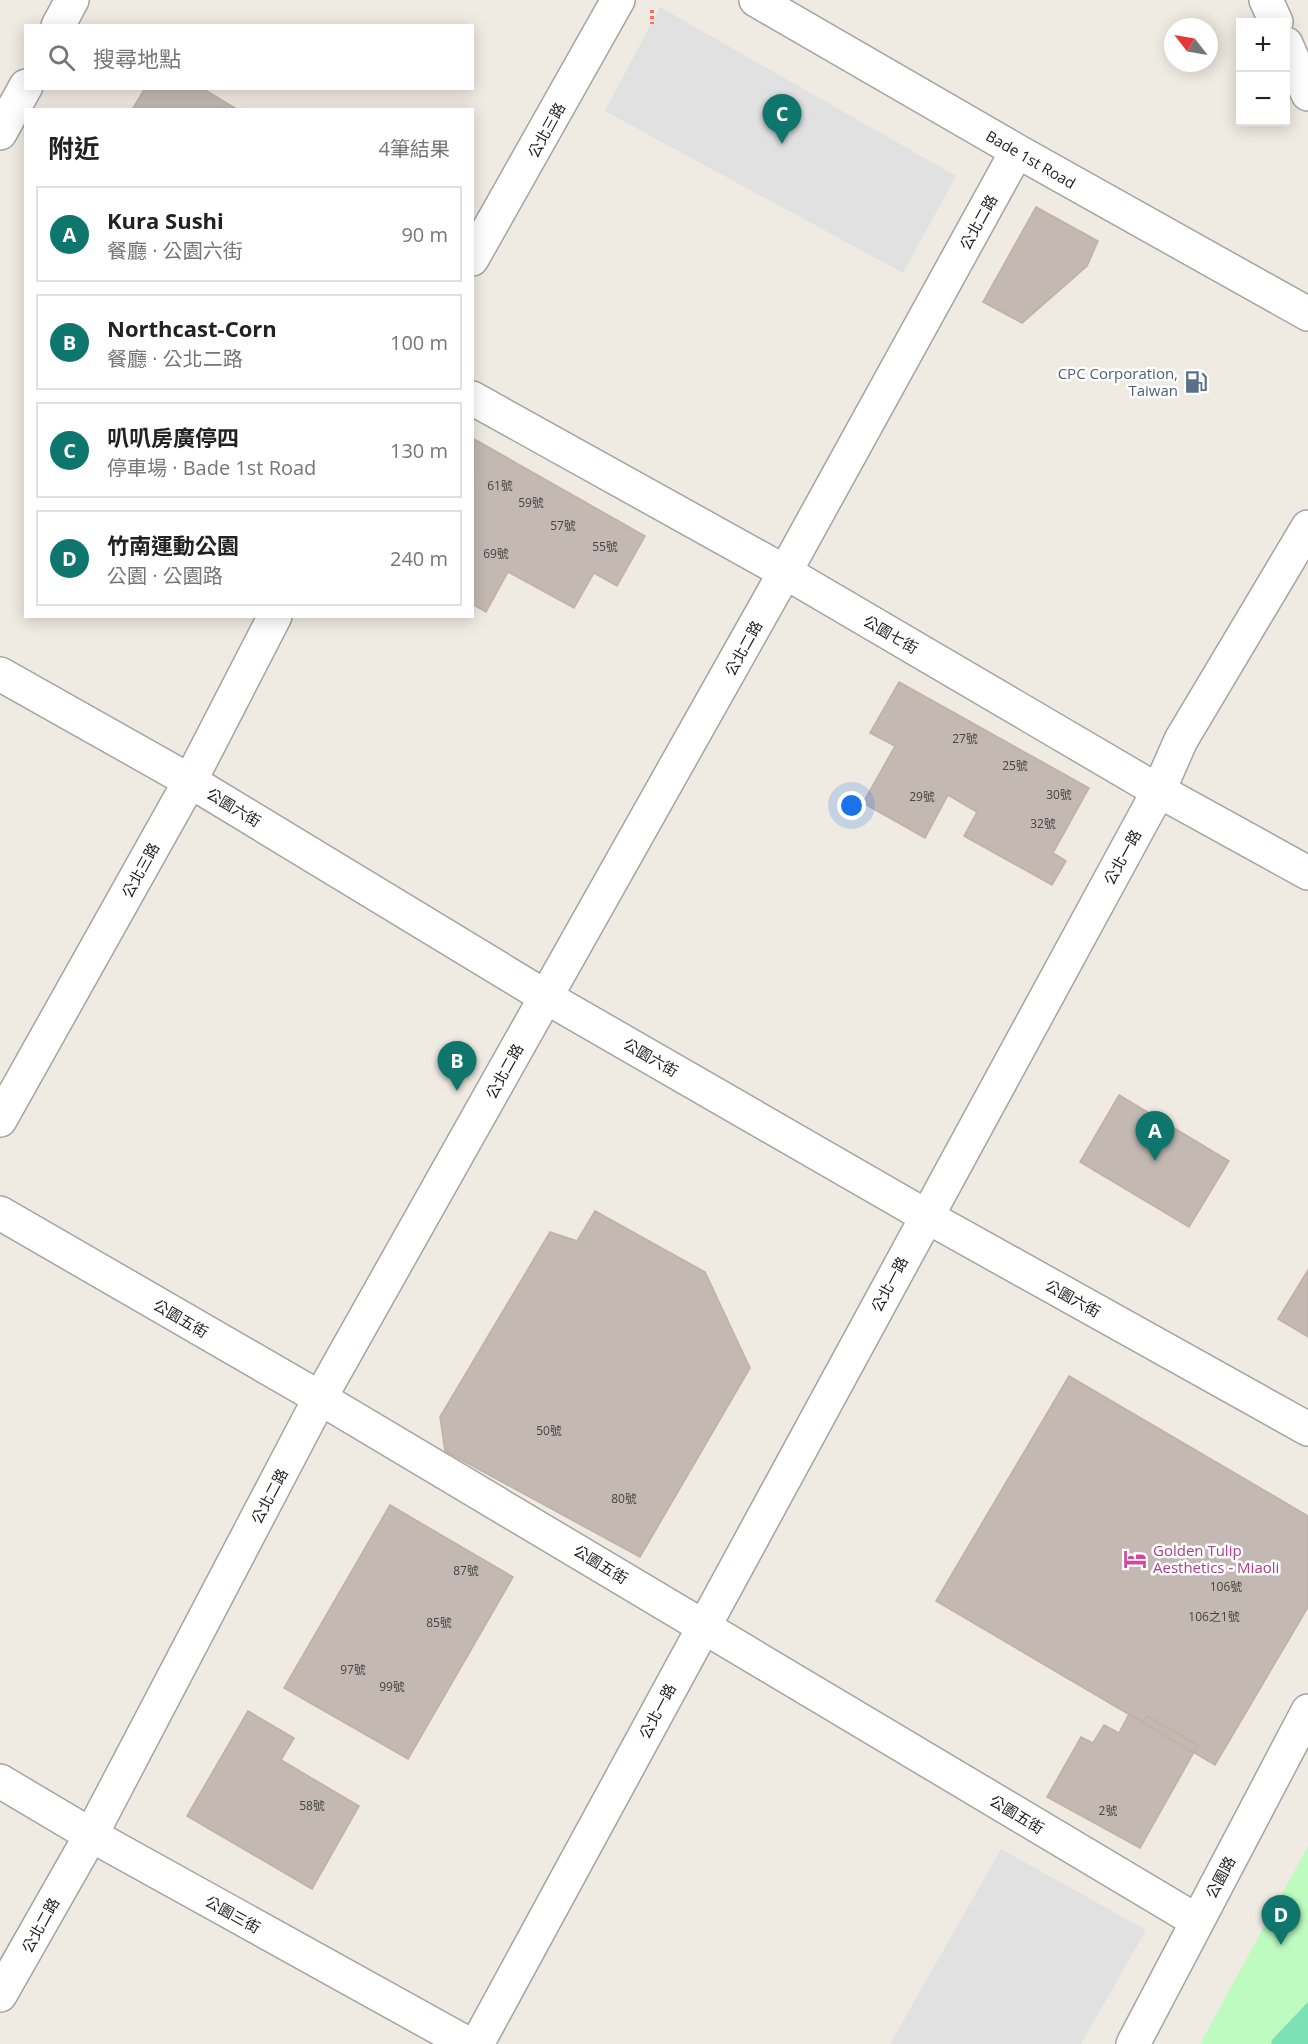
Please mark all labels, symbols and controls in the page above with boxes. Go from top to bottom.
north arrow [1164,18,1218,72]
map controls [1236,18,1290,126]
button: + [1236,18,1290,72]
search box [24,24,474,90]
icon: search [45,41,78,74]
text: 搜尋地點 [93,43,181,73]
button: − [1236,72,1290,126]
pin: C [762,94,802,144]
street label: 公北三路 [523,99,569,161]
street label: Bade 1st Road [983,125,1079,193]
text: 附近 [48,130,100,166]
text: 4筆結果 [379,135,450,162]
street label: 公北二路 [955,191,1001,253]
text: Kura Sushi [107,205,224,235]
text: A [63,221,76,248]
text: 90 m [401,221,448,248]
text: 餐廳 · 公園六街 [107,237,243,264]
text: Northcast-Corn [107,313,277,343]
text: B [63,329,76,356]
text: 100 m [390,329,448,356]
text: 餐廳 · 公北二路 [107,345,243,372]
place label: CPC Corporation, Taiwan [1058,363,1178,400]
fuel station icon: CPC Corporation, Taiwan [1183,369,1209,395]
text: 叭叭房廣停四 [107,422,239,452]
text: C [63,437,76,464]
text: 130 m [390,437,448,464]
text: 停車場 · Bade 1st Road [107,454,316,481]
house number: 61號 [487,477,513,494]
house number: 59號 [518,494,544,511]
house number: 57號 [550,517,576,534]
text: 竹南運動公園 [107,530,239,560]
house number: 55號 [592,538,618,555]
text: D [62,545,77,572]
text: 240 m [390,545,448,572]
house number: 69號 [483,545,509,562]
text: 公園 · 公園路 [107,562,223,589]
street label: 公園七街 [860,610,922,658]
street label: 公北二路 [720,617,766,679]
house number: 27號 [952,730,978,747]
house number: 25號 [1002,757,1028,774]
street label: 公園六街 [203,783,265,831]
house number: 30號 [1046,786,1072,803]
house number: 29號 [909,788,935,805]
your location [837,791,866,820]
house number: 32號 [1030,815,1056,832]
street label: 公北一路 [1099,826,1145,888]
street label: 公北三路 [117,839,163,901]
street label: 公園六街 [620,1033,682,1081]
street label: 公北二路 [481,1040,527,1102]
pin: B [438,1042,476,1091]
pin: A [1136,1112,1174,1161]
street label: 公北一路 [866,1253,912,1315]
street label: 公園六街 [1042,1275,1104,1321]
street label: 公園五街 [150,1294,212,1342]
house number: 50號 [536,1422,562,1439]
street label: 公北二路 [246,1465,292,1527]
house number: 80號 [611,1490,637,1507]
street label: 公園五街 [570,1540,632,1588]
place label: Golden Tulip Aesthetics - Miaoli [1153,1540,1279,1577]
hotel icon: Golden Tulip Aesthetics - Miaoli [1122,1546,1148,1572]
house number: 87號 [453,1562,479,1579]
house number: 106號 [1210,1578,1242,1595]
house number: 106之1號 [1188,1608,1240,1625]
house number: 85號 [426,1614,452,1631]
house number: 97號 [340,1661,366,1678]
house number: 99號 [379,1678,405,1695]
street label: 公北一路 [634,1680,680,1742]
street label: 公園五街 [986,1790,1048,1838]
house number: 58號 [299,1797,325,1814]
house number: 2號 [1099,1802,1117,1819]
street label: 公園路 [1201,1852,1239,1902]
street label: 公園三街 [202,1891,264,1937]
street label: 公北二路 [17,1894,63,1956]
pin: D [1262,1896,1300,1945]

